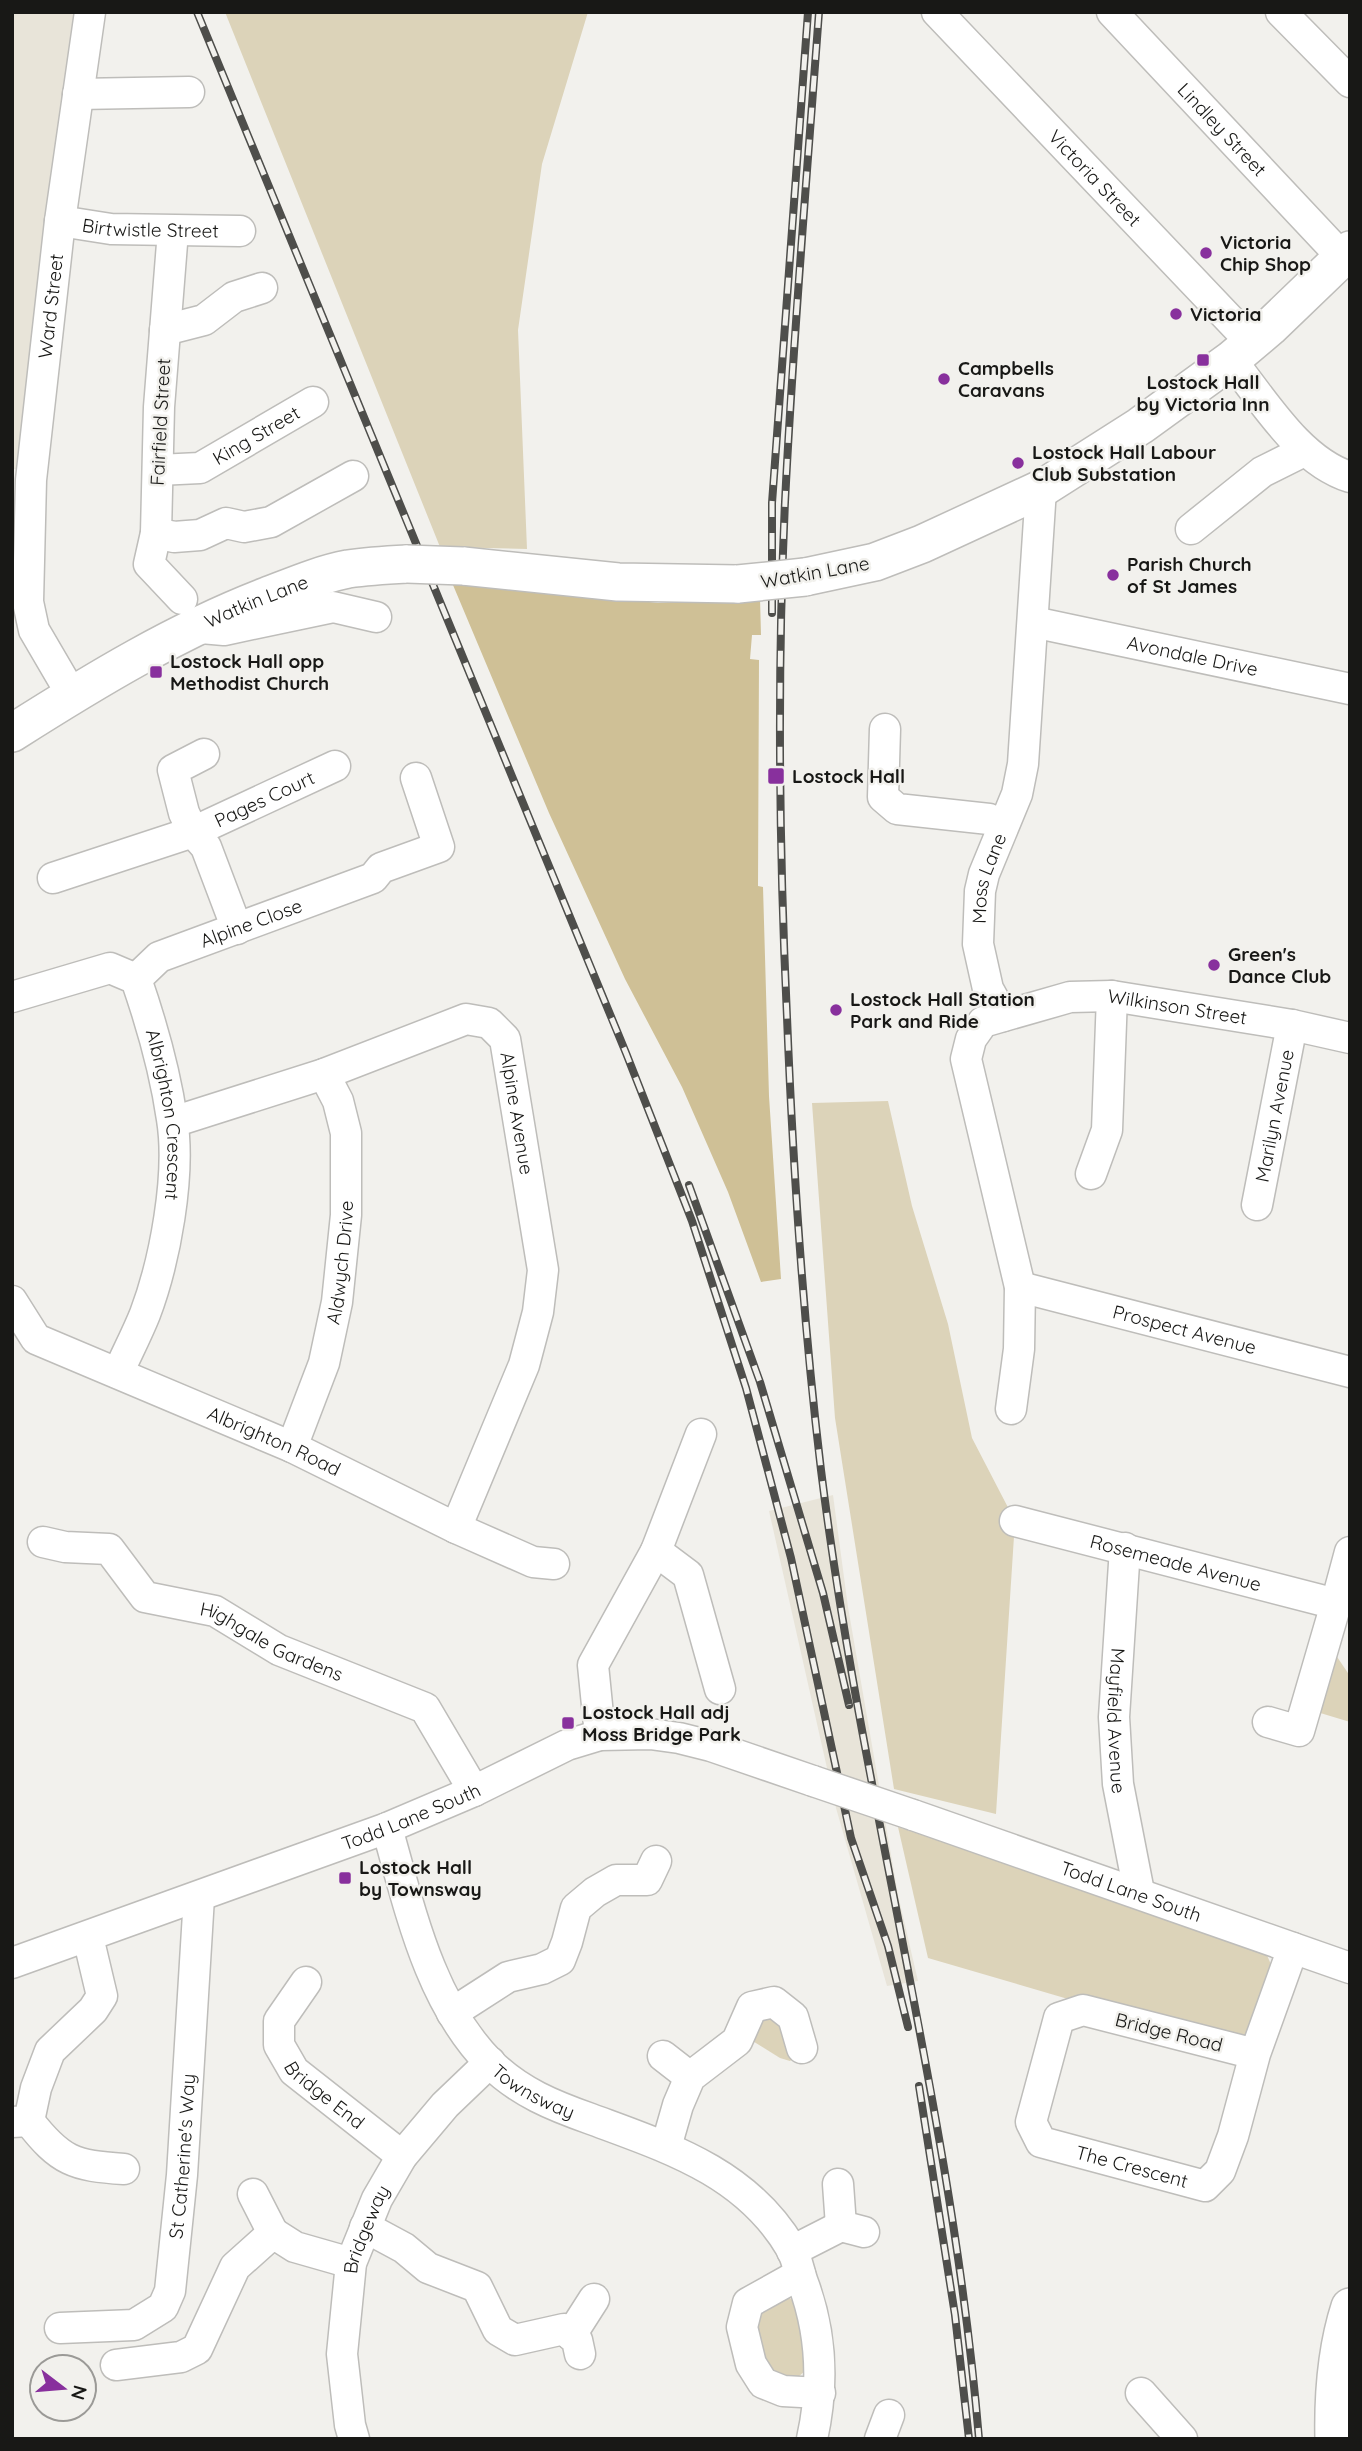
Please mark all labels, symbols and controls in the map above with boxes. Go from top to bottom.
street label: Lindley Street [1173,78,1272,181]
street label: Victoria Street [1043,125,1146,231]
street label: Birtwistle Street [80,213,219,243]
place label: Victoria Chip Shop [1220,230,1311,276]
marker: Victoria Chip Shop [1198,245,1214,261]
street label: Ward Street [33,252,68,360]
place label: Victoria [1190,302,1261,326]
marker: Victoria [1168,306,1184,322]
marker: Lostock Hall by Victoria Inn [1195,352,1211,368]
place label: Campbells Caravans [958,356,1054,402]
street label: Fairfield Street [145,358,175,486]
place label: Lostock Hall by Victoria Inn [1136,370,1270,416]
marker: Campbells Caravans [936,371,952,387]
street label: King Street [208,400,304,470]
place label: Lostock Hall Labour Club Substation [1032,440,1216,486]
marker: Lostock Hall Labour Club Substation [1010,455,1026,471]
street label: Watkin Lane [759,551,871,593]
place label: Parish Church of St James [1127,552,1252,598]
marker: Parish Church of St James [1105,567,1121,583]
street label: Watkin Lane [200,569,311,633]
street label: Avondale Drive [1125,630,1260,681]
place label: Lostock Hall opp Methodist Church [170,649,329,695]
marker: Lostock Hall opp Methodist Church [148,664,164,680]
place label: Lostock Hall [792,764,905,788]
street label: Pages Court [210,765,318,832]
marker: Lostock Hall [766,766,786,786]
street label: Moss Lane [967,829,1012,924]
street label: Alpine Close [197,893,305,953]
place label: Green's Dance Club [1228,942,1331,988]
marker: Green's Dance Club [1206,957,1222,973]
street label: Wilkinson Street [1106,983,1249,1030]
place label: Lostock Hall Station Park and Ride [850,987,1035,1033]
marker: Lostock Hall Station Park and Ride [828,1002,844,1018]
street label: Albrighton Crescent [141,1026,187,1202]
street label: Marilyn Avenue [1250,1047,1299,1184]
street label: Alpine Avenue [495,1050,539,1177]
street label: Aldwych Drive [321,1200,358,1327]
street label: Prospect Avenue [1110,1299,1259,1359]
street label: Albrighton Road [204,1401,345,1481]
street label: Rosemeade Avenue [1088,1529,1264,1596]
street label: Highgale Gardens [198,1596,347,1686]
street label: Mayfield Avenue [1102,1647,1132,1795]
place label: Lostock Hall adj Moss Bridge Park [582,1700,741,1746]
marker: Lostock Hall adj Moss Bridge Park [560,1715,576,1731]
street label: Todd Lane South [338,1778,484,1855]
place label: Lostock Hall by Townsway [359,1855,482,1901]
street label: Todd Lane South [1057,1856,1205,1927]
marker: Lostock Hall by Townsway [337,1870,353,1886]
street label: Bridge Road [1113,2007,1225,2057]
street label: Bridge End [279,2057,369,2134]
street label: Townsway [487,2059,578,2124]
street label: St Catherine's Way [163,2073,200,2240]
street label: The Crescent [1073,2140,1191,2193]
street label: Bridgeway [338,2180,395,2275]
north arrow [28,2353,98,2423]
text: N [66,2383,93,2403]

